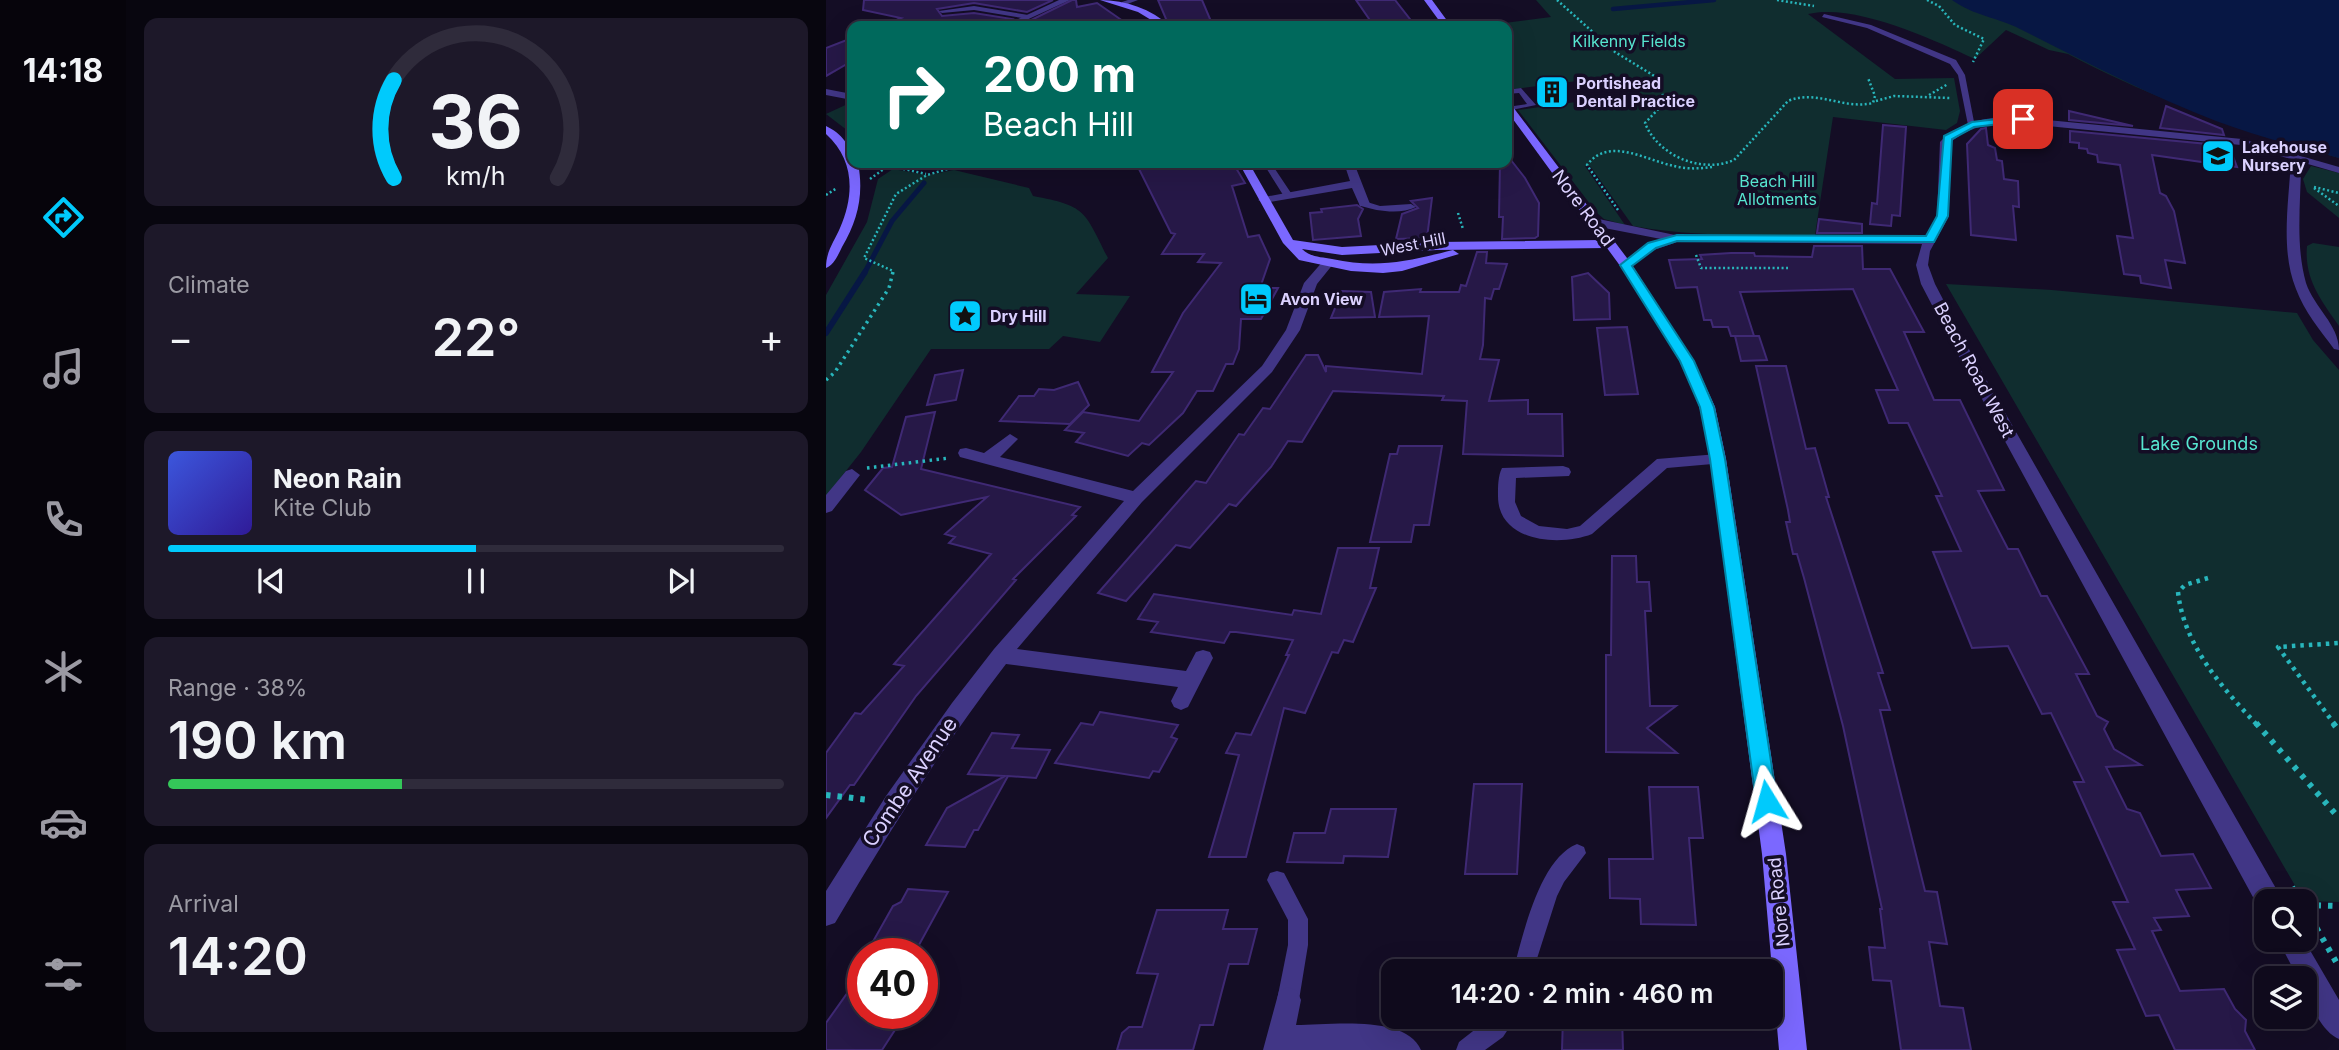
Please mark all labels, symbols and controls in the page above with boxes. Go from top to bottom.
park label: Kilkenny Fields [1572,31,1686,51]
text: 200 m [983,45,1136,104]
icon: right [868,49,959,140]
text: 14:18 [23,51,103,90]
building icon: Portishead Dental Practice [1533,73,1571,111]
place label: Portishead Dental Practice [1576,73,1695,111]
text: 36 [429,78,523,167]
pin [1993,89,2053,149]
icon: arrive [2004,100,2042,138]
text: Beach Hill [983,105,1134,144]
school or university icon: Lakehouse Nursery [2199,137,2237,175]
place label: Lakehouse Nursery [2242,137,2327,175]
text: km/h [446,161,506,191]
street label: Nore Road [1548,166,1619,250]
park label: Beach Hill Allotments [1737,171,1817,209]
icon: directions [39,193,88,242]
street label: West Hill [1379,228,1447,260]
text: Climate [168,271,250,299]
hotel icon: Avon View [1237,280,1275,318]
place label: Avon View [1280,289,1363,309]
place icon: Dry Hill [946,297,984,335]
street label: Beach Road West [1930,299,2019,441]
text: 22° [432,306,520,369]
place label: Dry Hill [990,306,1047,326]
text: − [168,315,193,361]
text: + [759,315,784,361]
icon: music [39,344,88,393]
park label: Lake Grounds [2140,433,2258,454]
text: Neon Rain [273,463,402,494]
text: Kite Club [273,494,372,522]
icon: phone [39,495,88,544]
icon: previous [252,562,290,600]
icon: pause [457,562,495,600]
icon: next [662,562,700,600]
icon: climate [39,647,88,696]
text: Range · 38% [168,674,307,702]
text: 190 km [168,709,347,772]
street label: Combe Avenue [857,712,962,851]
position arrow [1730,764,1804,838]
icon: car [39,798,88,847]
street label: Nore Road [1763,856,1794,948]
map controls [2254,889,2317,1029]
button: search [2254,889,2317,952]
text: Arrival [168,890,239,918]
text: 14:20 [168,925,308,988]
speed limit sign: 40 [847,938,938,1029]
icon: filters [39,950,88,999]
button: layers [2254,966,2317,1029]
text: 14:20 · 2 min · 460 m [1451,978,1713,1009]

